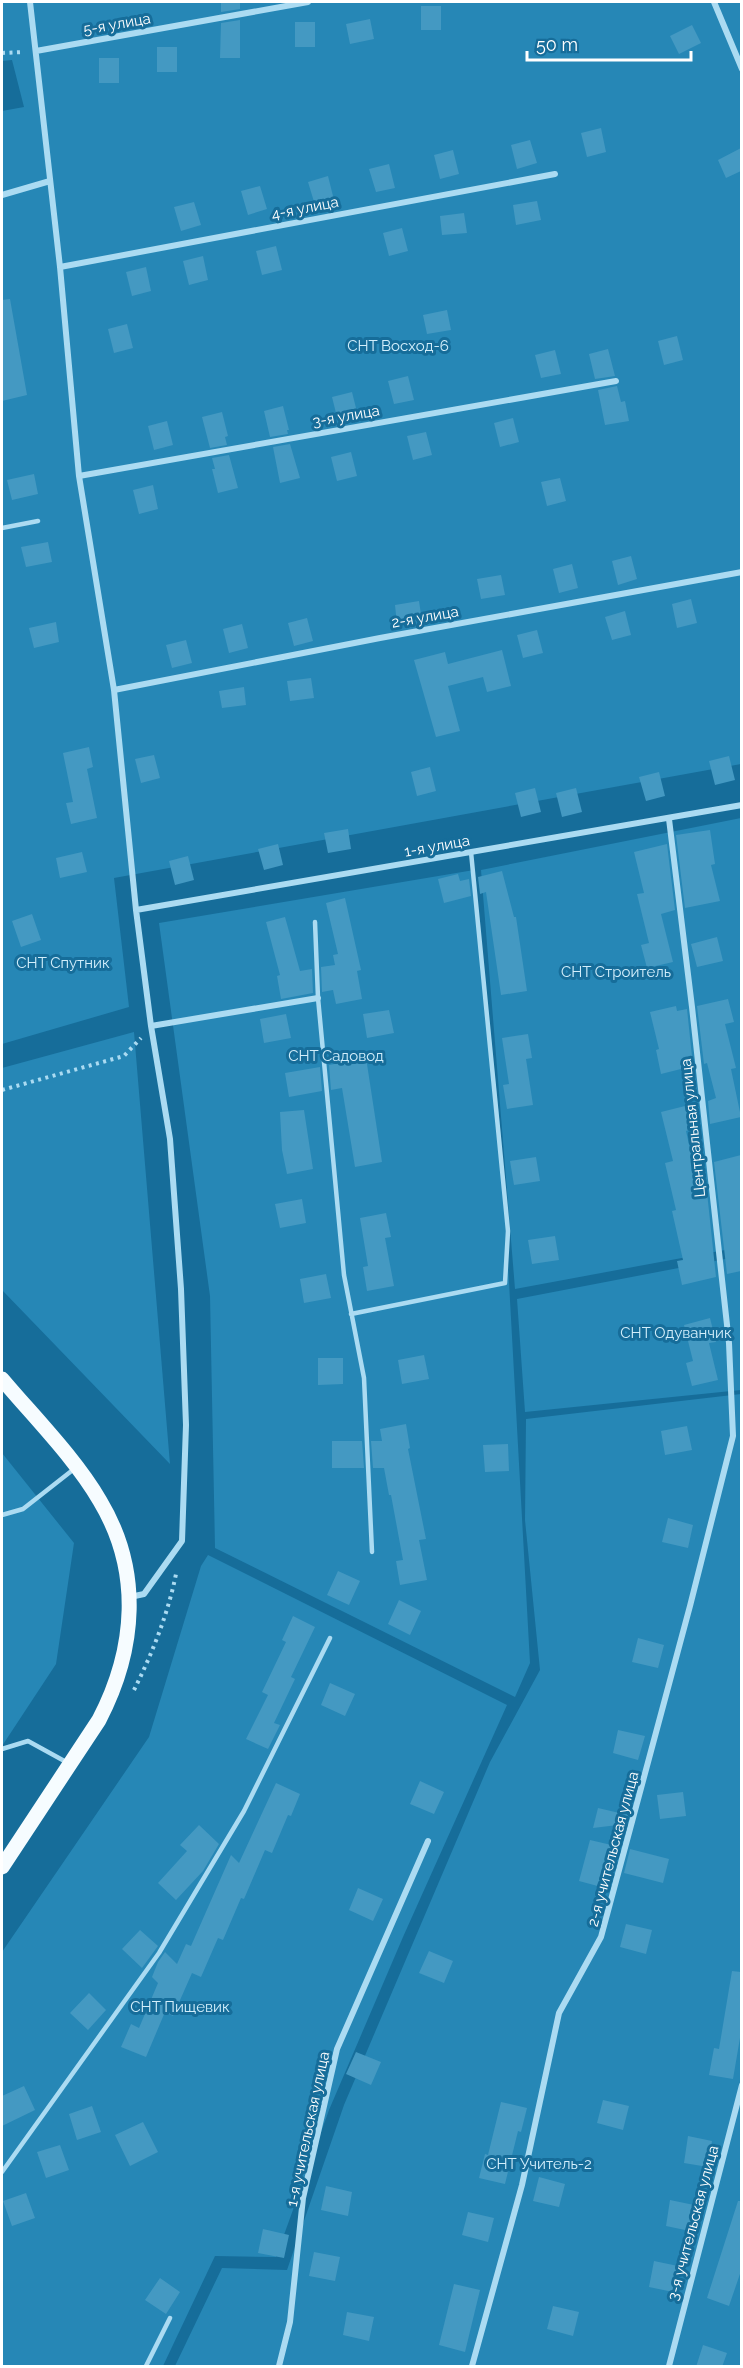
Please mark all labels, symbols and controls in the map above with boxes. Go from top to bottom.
street label: 5-я улица [82,9,152,39]
scale bar [527,24,690,62]
text: 50 m [536,34,578,55]
street label: 4-я улица [270,193,340,223]
park label: СНТ Восход-6 [347,337,449,355]
street label: 3-я улица [311,401,381,431]
street label: 2-я улица [390,602,460,632]
street label: 1-я улица [403,831,471,861]
park label: СНТ Спутник [16,954,110,972]
park label: СНТ Строитель [561,963,671,981]
park label: СНТ Садовод [288,1047,384,1065]
street label: Центральная улица [677,1058,709,1198]
park label: СНТ Одуванчик [620,1324,732,1342]
street label: 2-я учительская улица [584,1770,642,1928]
park label: СНТ Пищевик [130,1998,230,2016]
street label: 1-я учительская улица [283,2050,333,2208]
street label: 3-я учительская улица [664,2143,722,2303]
park label: СНТ Учитель-2 [486,2155,592,2173]

